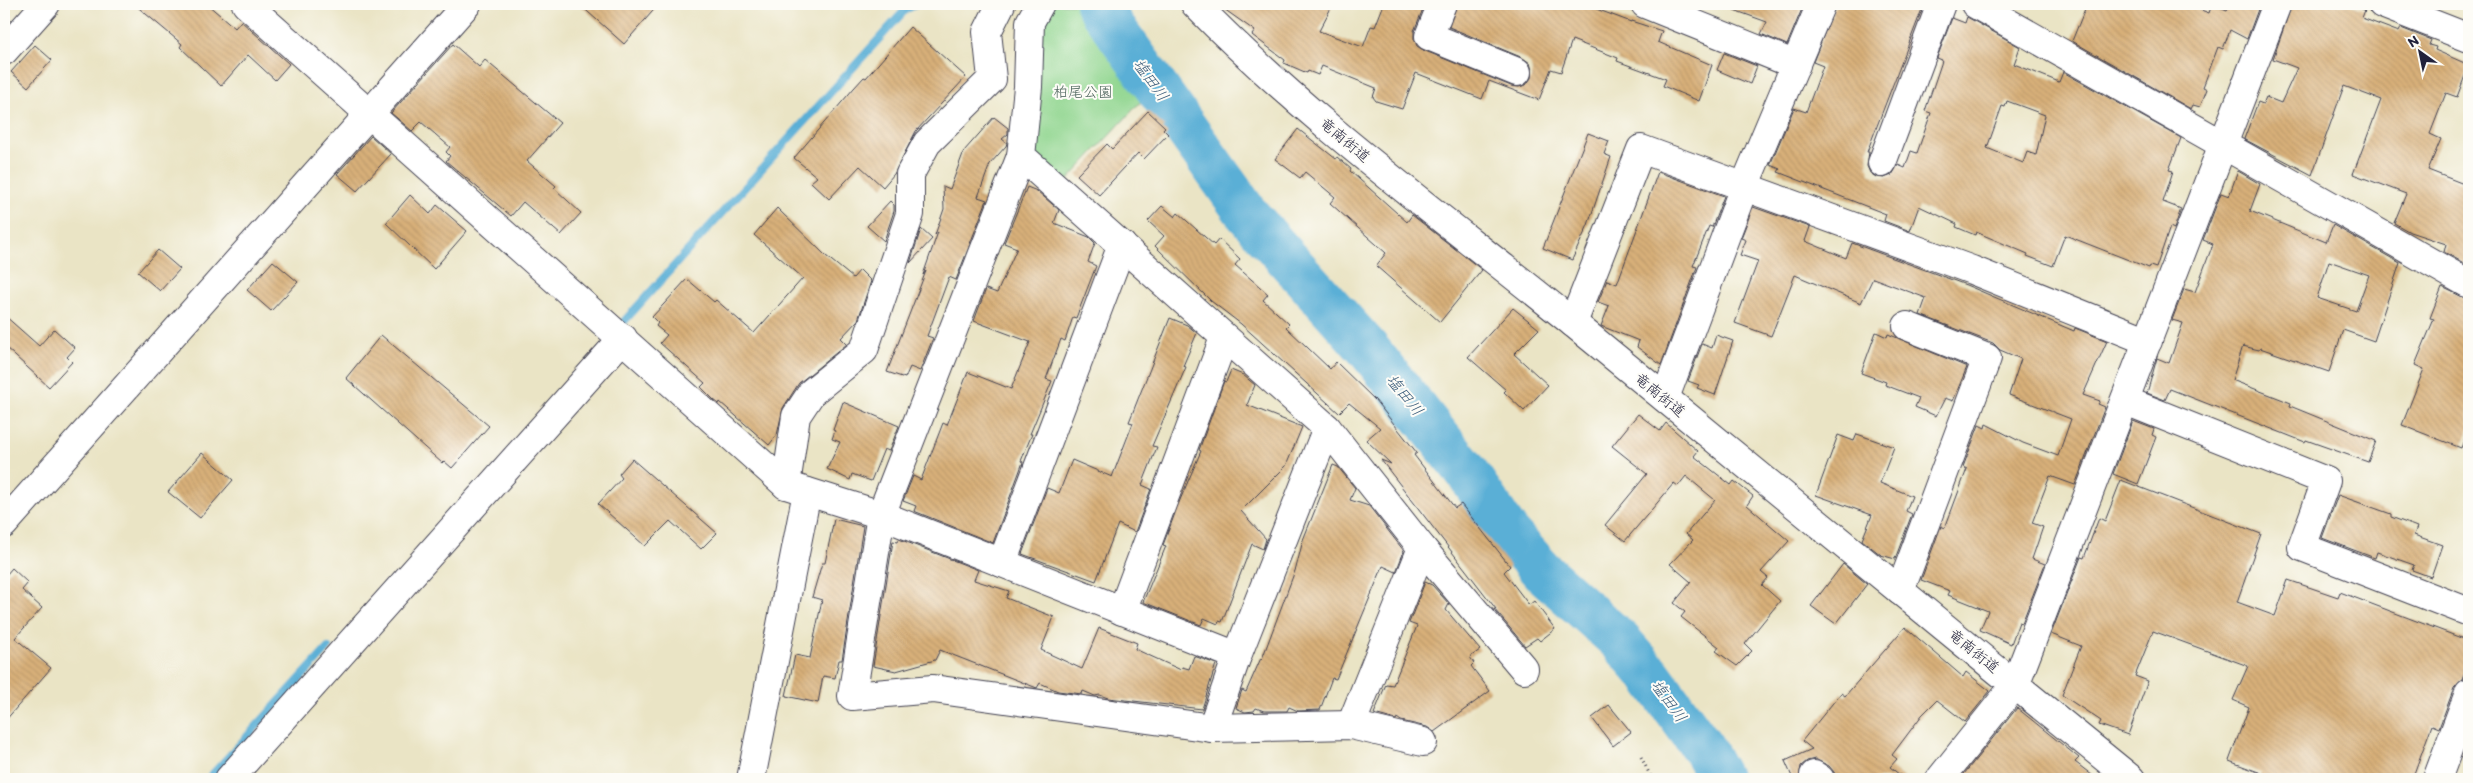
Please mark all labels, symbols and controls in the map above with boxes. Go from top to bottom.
north arrow [2396,28,2446,78]
text: N [2405,32,2422,51]
water label: 塩田川 [1129,55,1173,105]
park label: 柏尾公園 [1053,83,1113,101]
street label: 竜南街道 [1316,114,1374,166]
street label: 竜南街道 [1631,369,1689,421]
water label: 塩田川 [1383,370,1427,420]
street label: 竜南街道 [1945,625,2003,677]
water label: 塩田川 [1647,676,1691,726]

